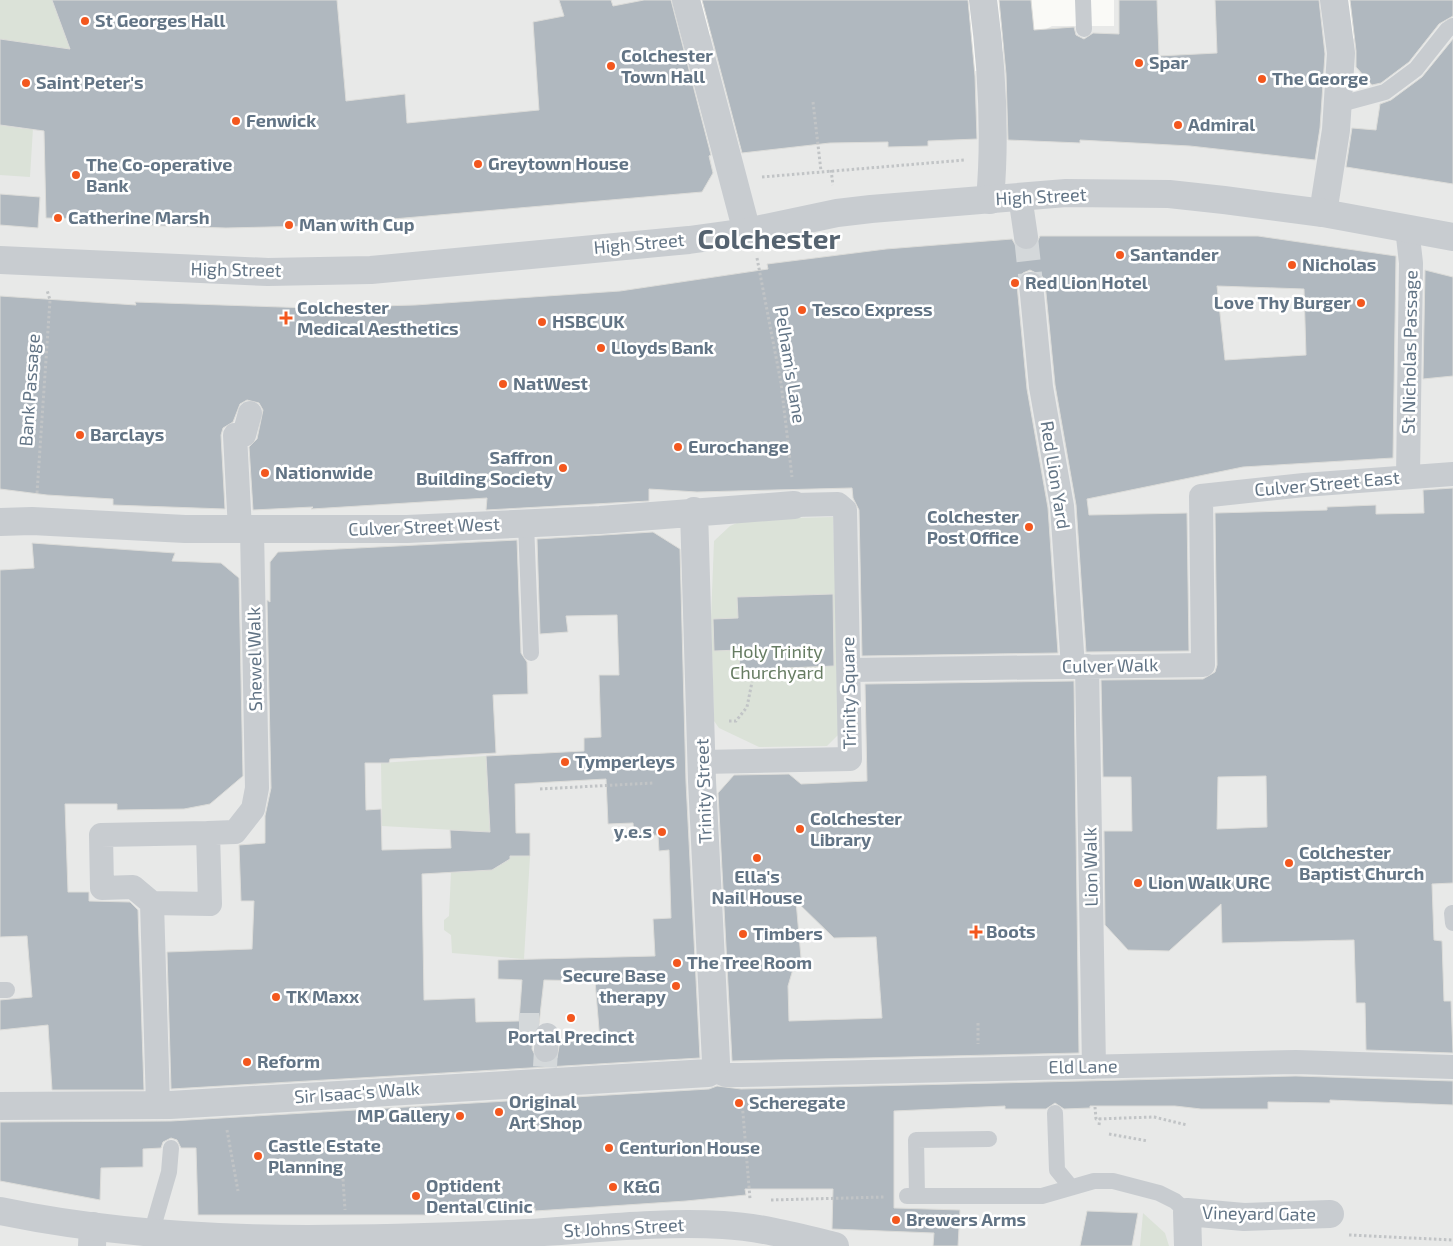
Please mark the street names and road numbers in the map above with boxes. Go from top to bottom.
street label: High Street [995,183,1087,209]
street label: High Street [593,228,685,258]
street label: High Street [190,257,282,281]
street label: St Nicholas Passage [1397,270,1421,434]
street label: Pelham's Lane [771,305,811,425]
street label: Bank Passage [14,333,44,447]
street label: Red Lion Yard [1037,419,1075,531]
street label: Culver Street East [1254,466,1400,500]
street label: Culver Street West [348,512,500,540]
street label: Shewel Walk [242,607,266,711]
street label: Trinity Square [836,637,860,749]
street label: Culver Walk [1062,653,1158,677]
street label: Trinity Street [690,738,716,844]
street label: Lion Walk [1078,827,1102,907]
street label: Eld Lane [1048,1054,1118,1078]
street label: Sir Isaac's Walk [293,1077,420,1107]
street label: Vineyard Gate [1202,1201,1316,1225]
street label: St Johns Street [563,1213,685,1241]

